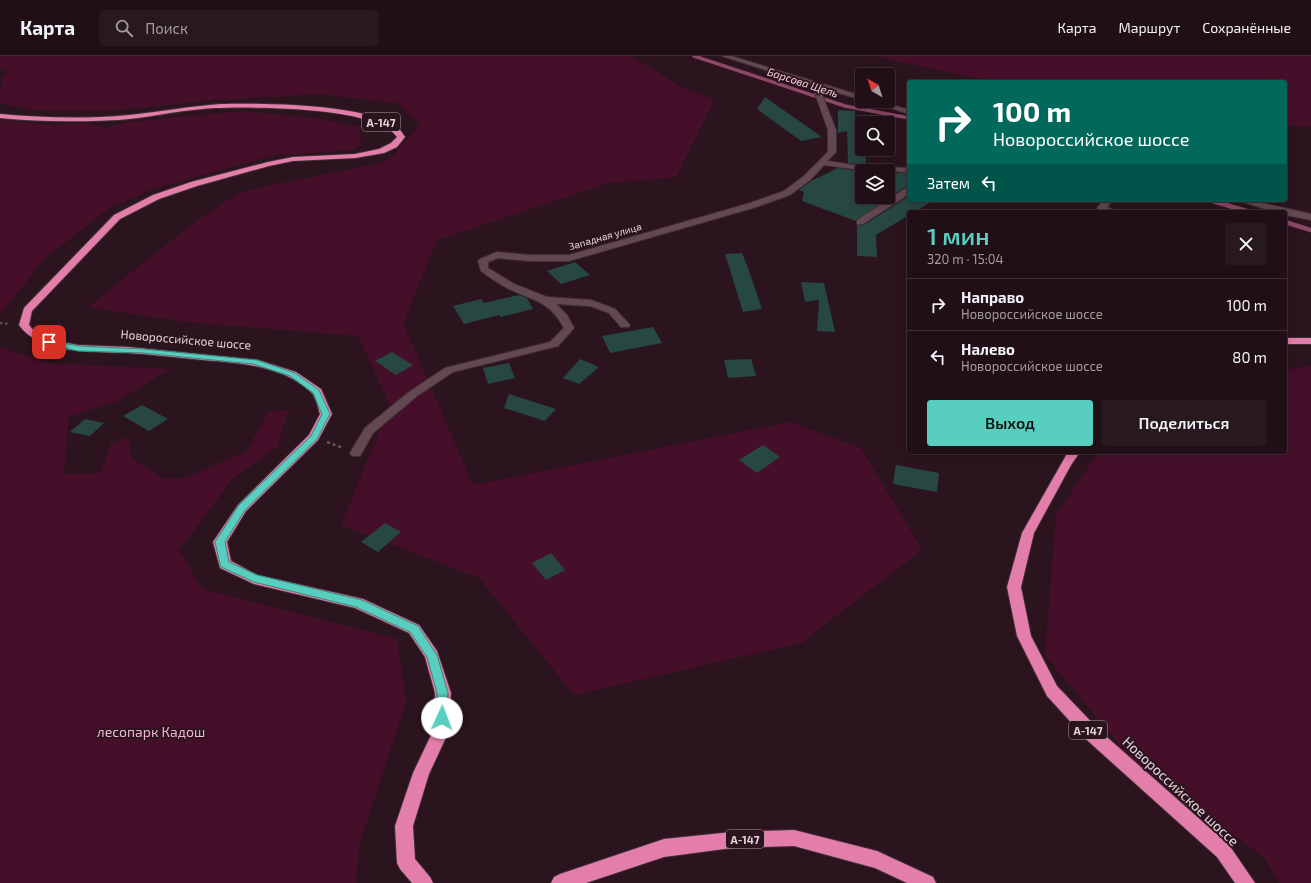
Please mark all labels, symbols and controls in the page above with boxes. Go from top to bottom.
search box [99,10,379,46]
text: Карта [20,16,75,39]
icon: search [113,17,135,39]
text: Поиск [145,19,188,37]
text: Карта [1058,19,1096,36]
text: Маршрут [1118,19,1180,36]
text: Сохранённые [1202,19,1291,36]
water label: Барсова Щель [766,64,840,100]
north arrow [855,68,895,108]
map controls [855,68,895,204]
text: 100 m [993,94,1071,128]
icon: right [927,96,979,148]
road number: А-147 [362,113,400,131]
button: search [855,116,895,156]
text: Новороссийское шоссе [993,128,1189,150]
button: layers [855,164,895,204]
icon: left [978,172,1000,194]
text: Затем [927,174,970,192]
street label: Западная улица [567,220,643,253]
text: 1 мин [927,221,989,250]
button: close [1225,223,1267,265]
text: 320 m · 15:04 [927,251,1004,267]
text: Направо [961,288,1024,306]
icon: right [927,294,949,316]
text: 100 m [1226,296,1267,314]
text: Новороссийское шоссе [961,306,1103,322]
pin [32,325,66,359]
street label: Новороссийское шоссе [120,326,252,352]
icon: arrive [38,331,60,353]
text: Налево [961,340,1015,358]
icon: left [927,346,949,368]
text: 80 m [1232,348,1267,366]
text: Новороссийское шоссе [961,358,1103,374]
button: Выход [927,400,1093,446]
button: Поделиться [1101,400,1267,446]
position arrow [421,697,463,739]
road number: А-147 [1069,721,1107,739]
park label: лесопарк Кадош [97,723,205,740]
street label: Новороссийское шоссе [1119,733,1243,849]
road number: А-147 [726,830,764,848]

